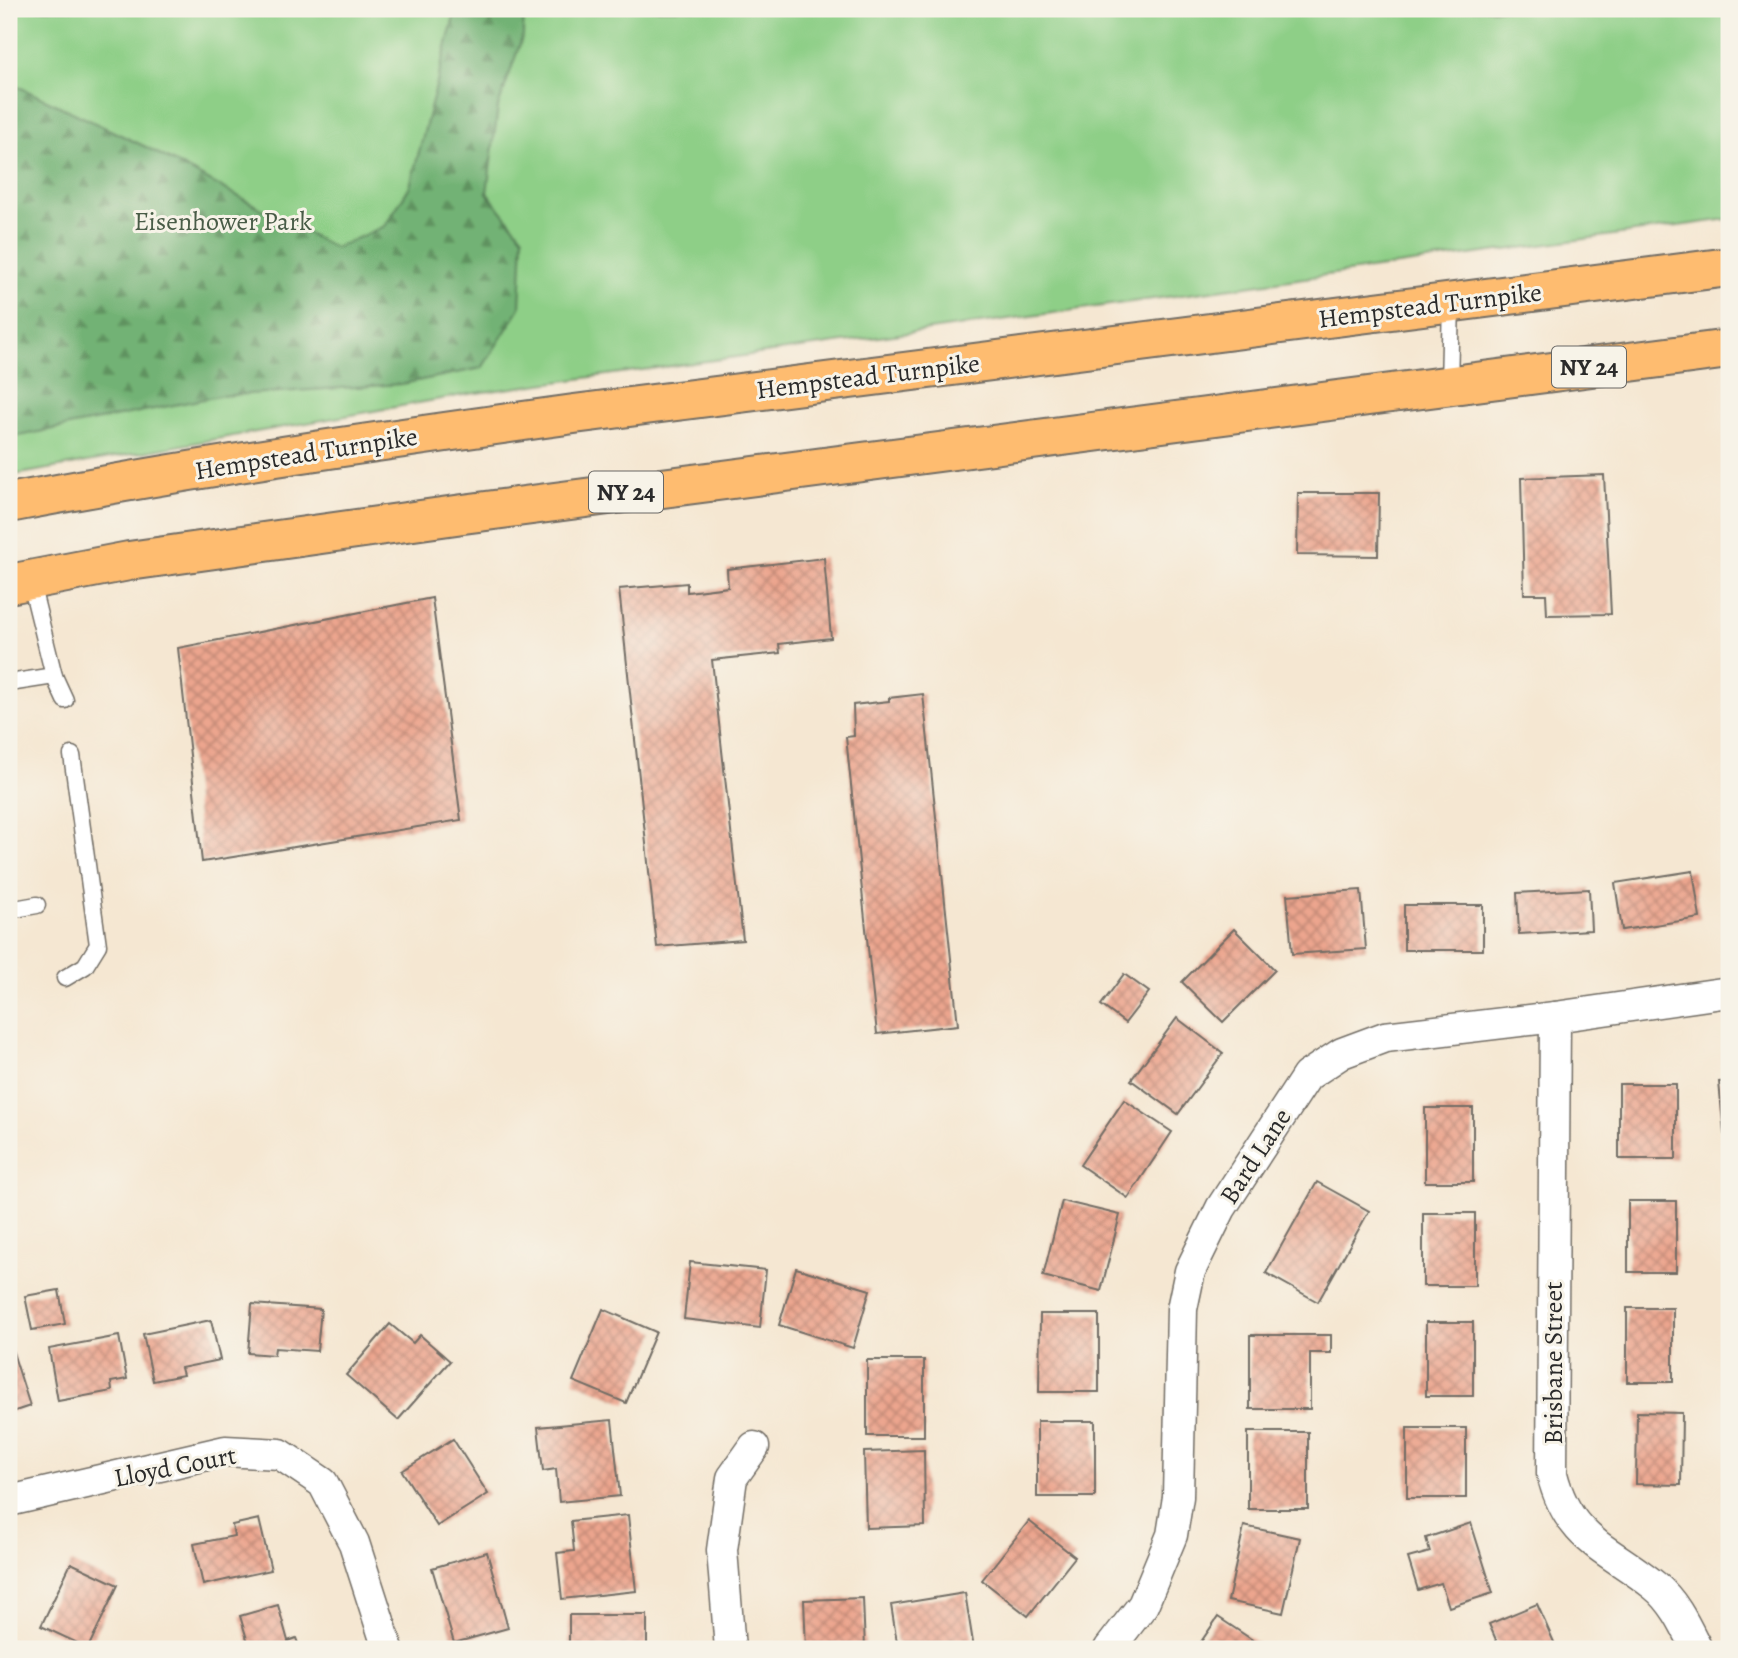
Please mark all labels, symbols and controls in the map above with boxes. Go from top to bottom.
park label: Eisenhower Park [134,204,312,239]
street label: Hempstead Turnpike [1316,274,1544,337]
street label: Hempstead Turnpike [754,345,982,408]
road number: NY 24 [1552,346,1626,388]
street label: Hempstead Turnpike [192,419,420,488]
road number: NY 24 [589,472,663,512]
street label: Bard Lane [1211,1102,1299,1211]
street label: Brisbane Street [1536,1281,1571,1445]
street label: Lloyd Court [111,1437,240,1495]

